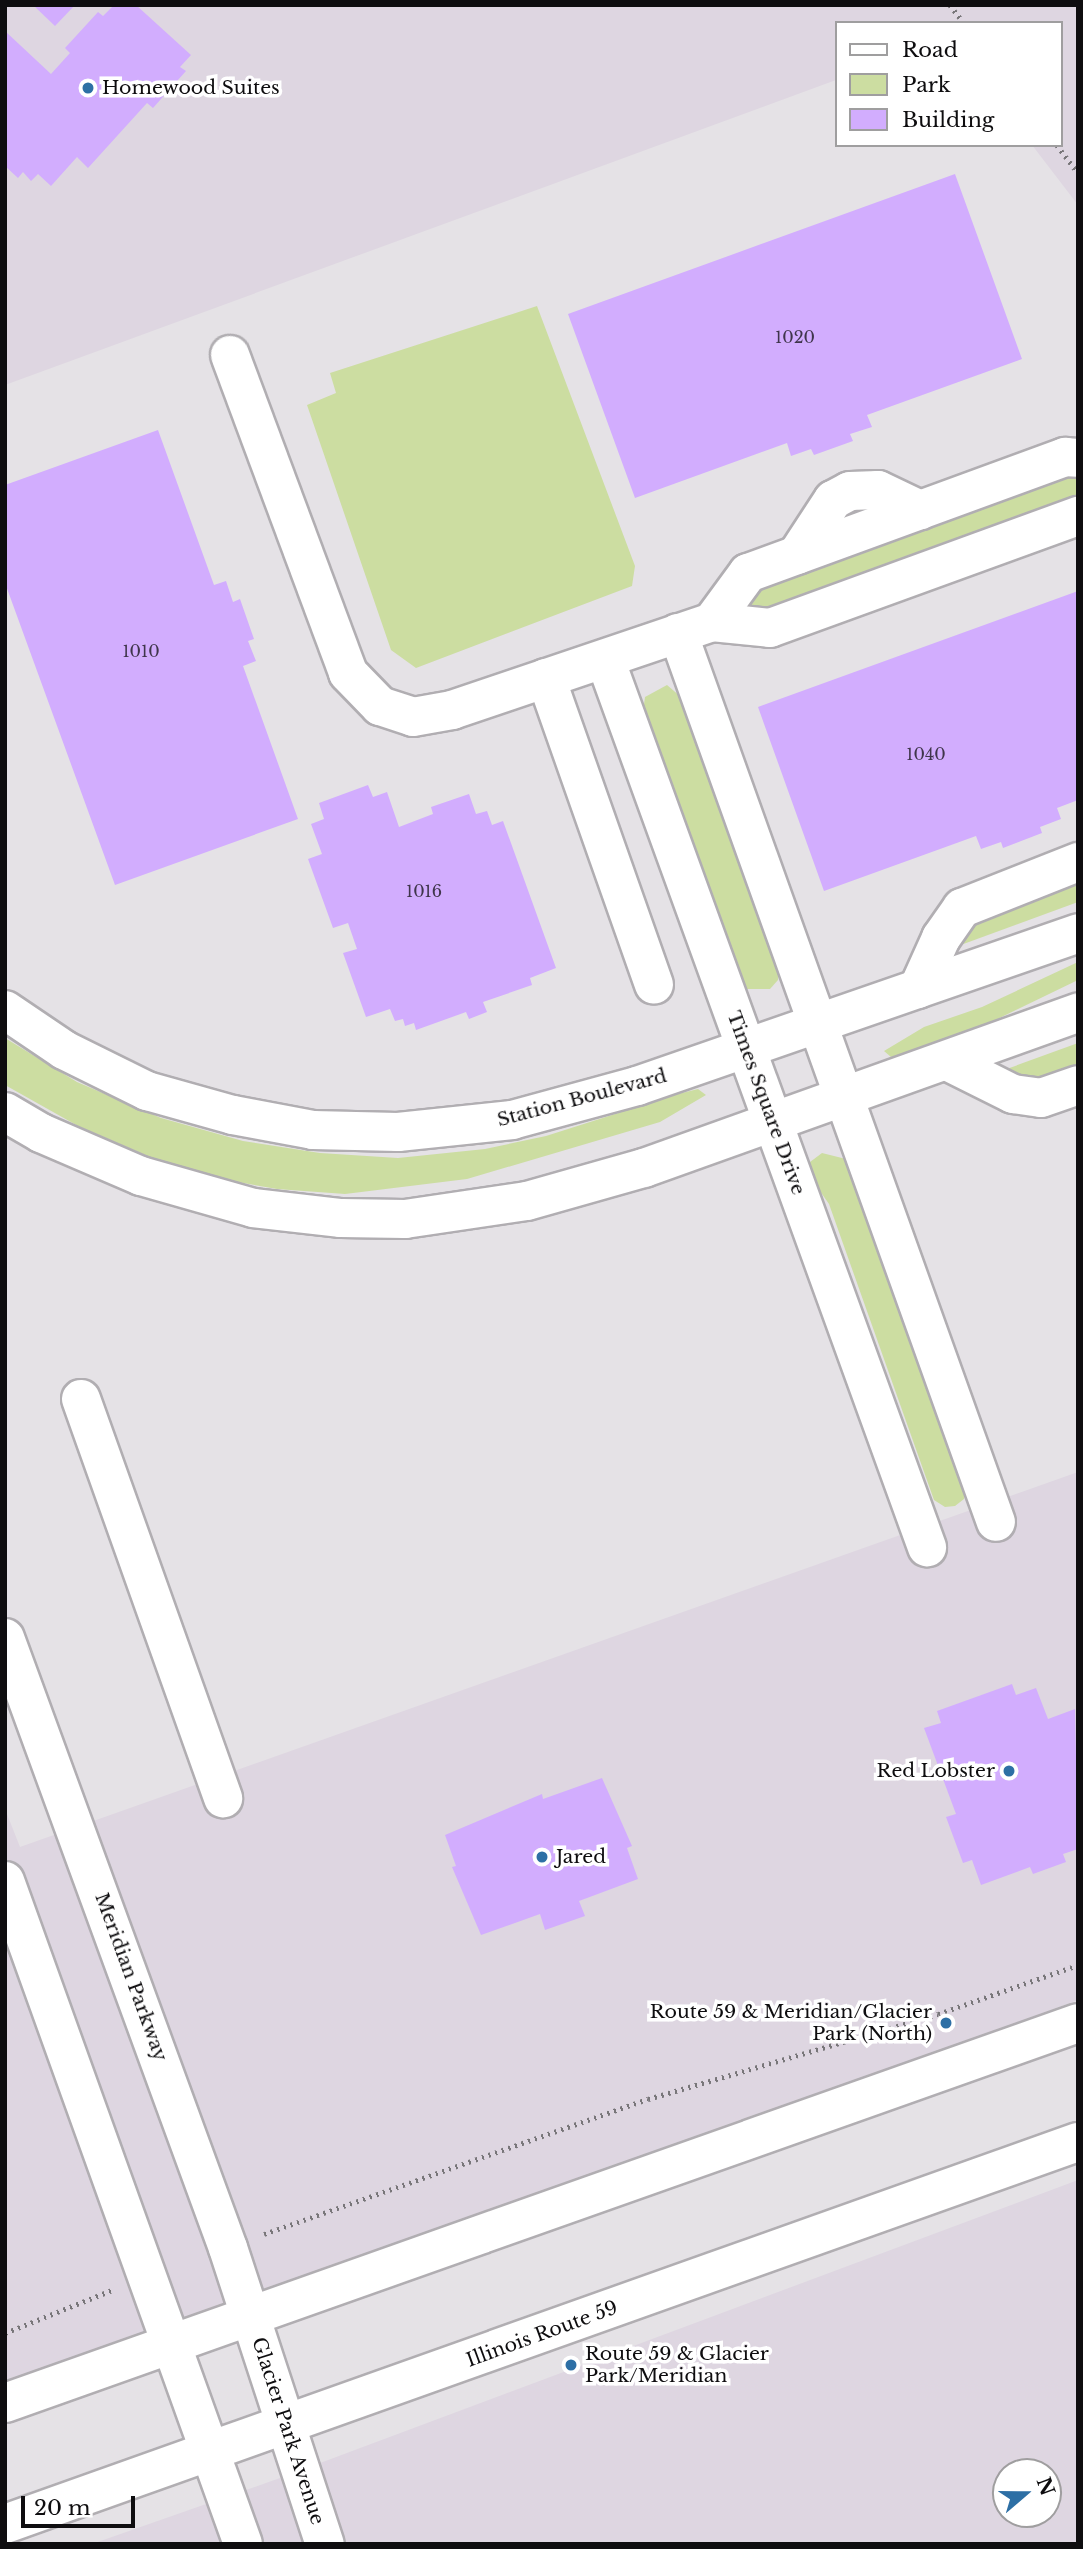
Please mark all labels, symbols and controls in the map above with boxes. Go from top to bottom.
legend [834,21,1062,147]
text: Road [902,37,958,63]
text: Park [902,72,951,98]
place label: Homewood Suites [102,77,280,99]
marker: Homewood Suites [80,80,96,96]
text: Building [902,107,994,133]
house number: 1020 [775,327,815,347]
house number: 1010 [122,641,160,661]
house number: 1040 [906,744,946,764]
house number: 1016 [406,881,442,901]
street label: Times Square Drive [722,1008,810,1198]
street label: Station Boulevard [495,1064,669,1132]
place label: Red Lobster [877,1760,995,1782]
marker: Red Lobster [1001,1763,1017,1779]
place label: Jared [556,1846,606,1868]
marker: Jared [534,1849,550,1865]
street label: Meridian Parkway [90,1890,172,2064]
place label: Route 59 & Meridian/Glacier Park (North) [650,2001,932,2045]
marker: Route 59 & Meridian/Glacier Park (North) [938,2015,954,2031]
street label: Illinois Route 59 [463,2296,621,2372]
street label: Glacier Park Avenue [247,2334,329,2528]
place label: Route 59 & Glacier Park/Meridian [585,2343,769,2387]
marker: Route 59 & Glacier Park/Meridian [563,2357,579,2373]
north arrow [992,2458,1062,2528]
text: N [1031,2474,1059,2499]
scale bar [24,2482,138,2526]
text: 20 m [34,2495,91,2521]

